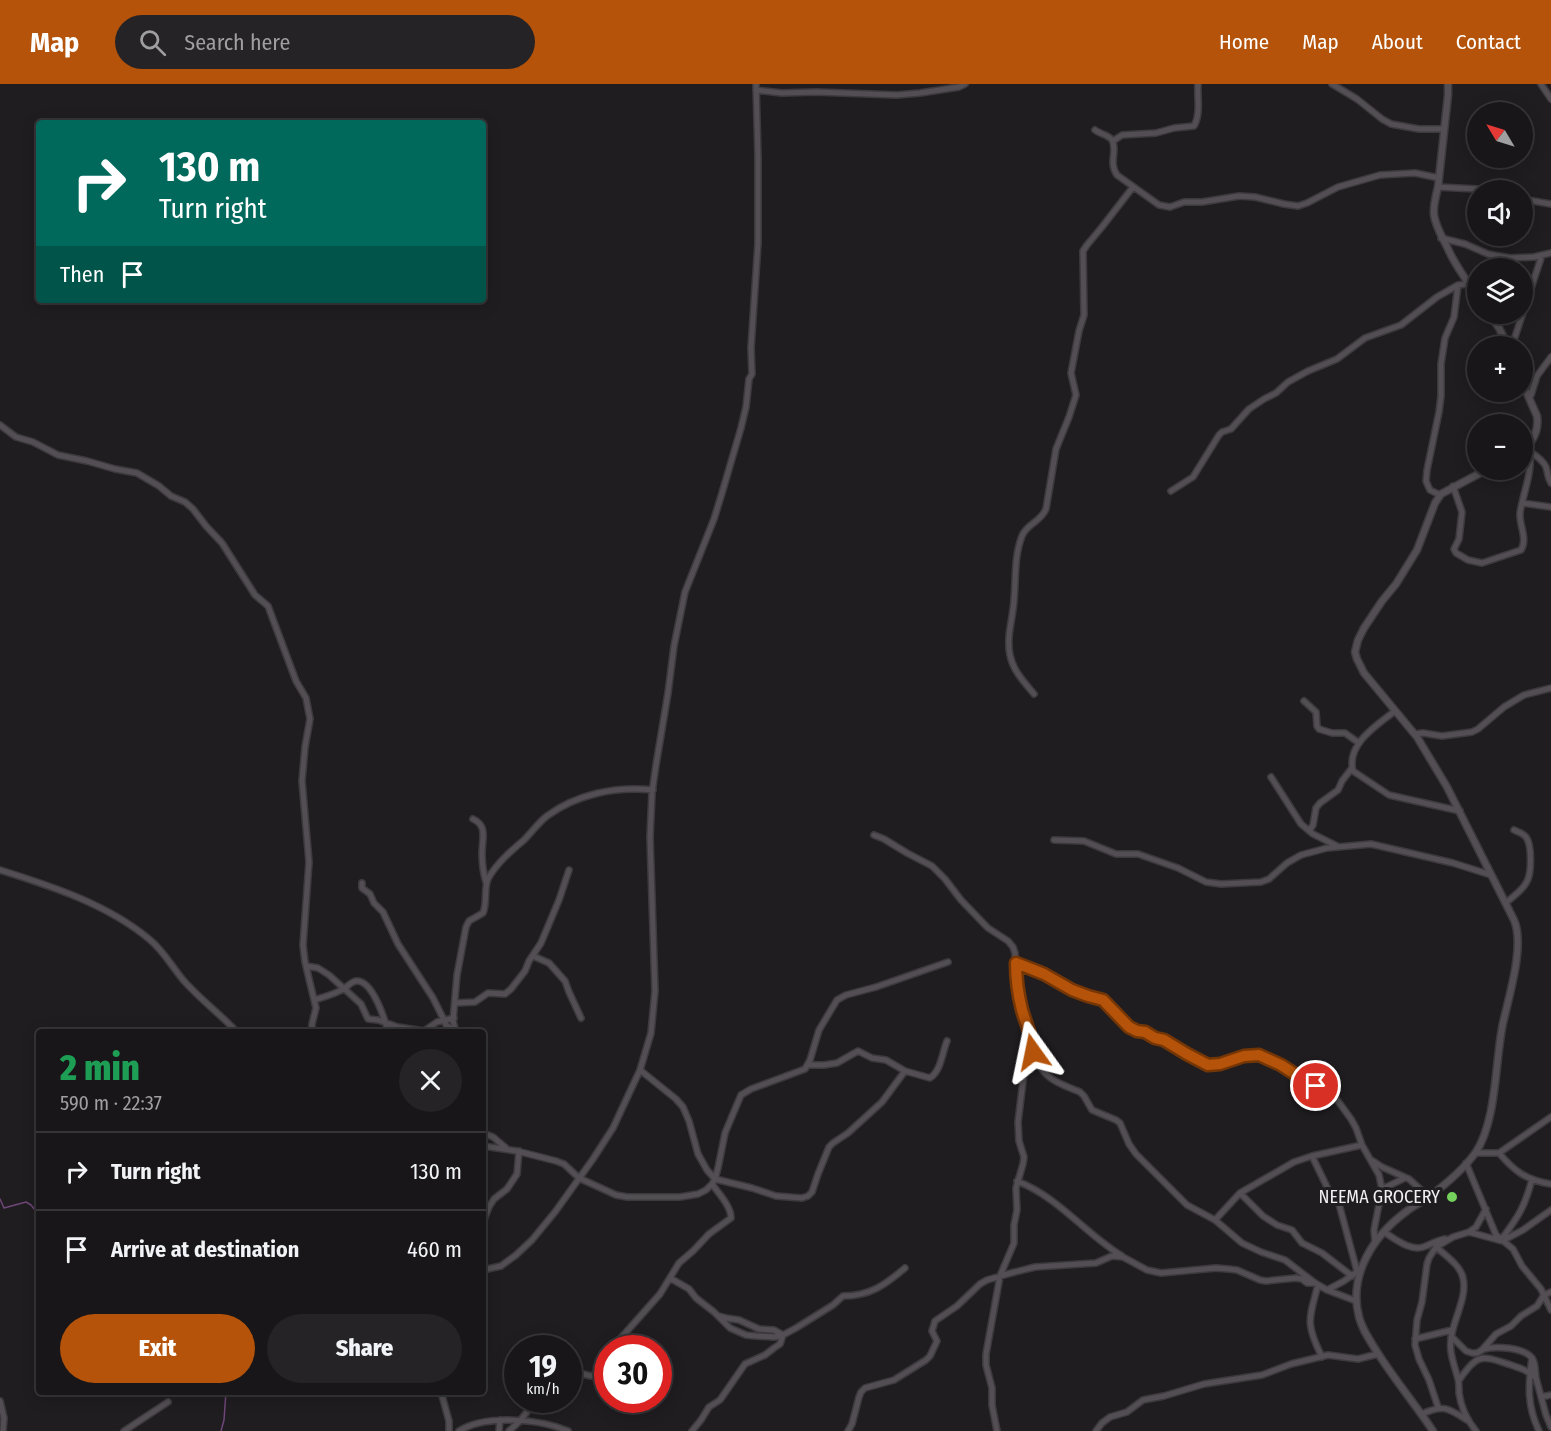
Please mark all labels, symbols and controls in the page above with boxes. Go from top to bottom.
search box [115,15,535,69]
text: Map [30,26,79,59]
icon: search [136,26,169,59]
text: Search here [184,29,290,56]
text: Home [1219,29,1269,55]
text: Map [1302,29,1339,55]
text: About [1372,29,1423,55]
text: Contact [1456,29,1521,55]
north arrow [1467,102,1533,168]
map controls [1467,102,1533,480]
text: 130 m [159,142,260,192]
icon: right [60,144,138,222]
button: sound [1467,180,1533,246]
text: Turn right [159,193,267,225]
icon: arrive [116,258,149,291]
button: layers [1467,258,1533,324]
text: Then [60,261,104,288]
button: + [1467,336,1533,402]
button: − [1467,414,1533,480]
position arrow [1001,1020,1065,1084]
text: 2 min [60,1046,140,1090]
button: close [399,1049,462,1112]
pin [1290,1060,1341,1111]
icon: arrive [1299,1069,1332,1102]
text: 590 m · 22:37 [60,1091,162,1115]
icon: right [60,1155,93,1188]
text: Turn right [111,1158,200,1185]
text: 130 m [410,1158,462,1185]
place label: NEEMA GROCERY [1319,1186,1440,1208]
marker: NEEMA GROCERY [1445,1190,1459,1204]
icon: arrive [60,1233,93,1266]
text: Arrive at destination [111,1236,299,1263]
text: 460 m [407,1236,462,1263]
button: Exit [60,1314,255,1383]
button: Share [267,1314,462,1383]
speed limit sign: 30 [594,1335,672,1413]
text: 19 [529,1349,557,1385]
text: km/h [526,1380,560,1398]

